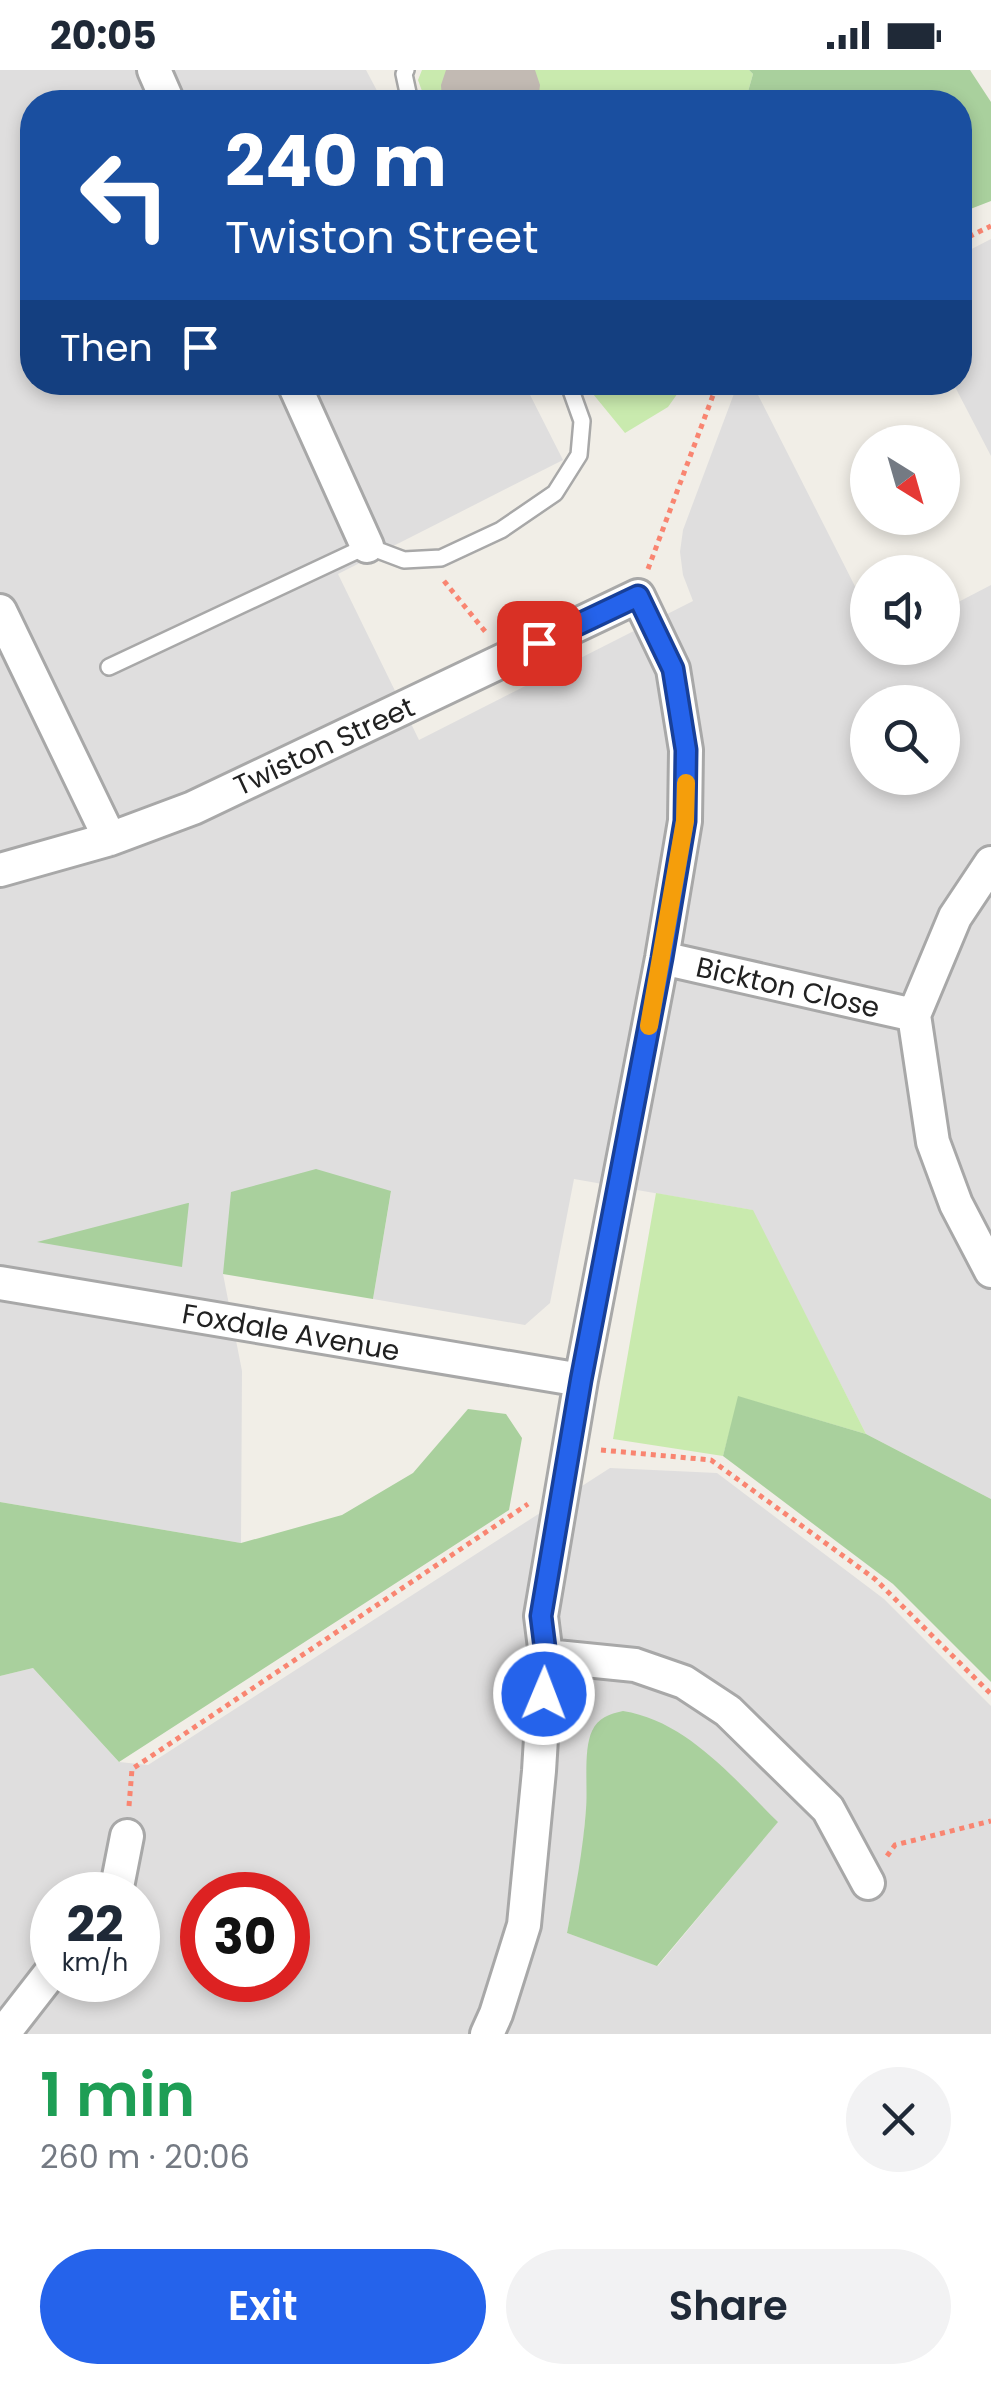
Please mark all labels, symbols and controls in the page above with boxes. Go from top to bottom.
text: 20:05 [50,9,157,62]
text: 240 m [225,112,447,211]
icon: left [60,130,190,260]
text: Twiston Street [225,206,539,269]
icon: arrive [173,320,228,375]
text: Then [60,321,153,374]
north arrow [850,425,960,535]
map controls [850,425,960,795]
button: sound [850,555,960,665]
pin [497,601,582,686]
icon: arrive [512,616,567,671]
button: search [850,685,960,795]
street label: Twiston Street [228,688,421,805]
street label: Bickton Close [692,947,884,1028]
street label: Foxdale Avenue [179,1294,403,1371]
position arrow [492,1642,596,1746]
speed limit sign: 30 [180,1872,310,2002]
text: 22 [66,1889,124,1960]
text: km/h [62,1945,128,1980]
text: 1 min [40,2053,195,2137]
button: close [846,2067,951,2172]
text: 260 m · 20:06 [40,2134,250,2179]
button: Exit [40,2249,486,2364]
button: Share [506,2249,951,2364]

